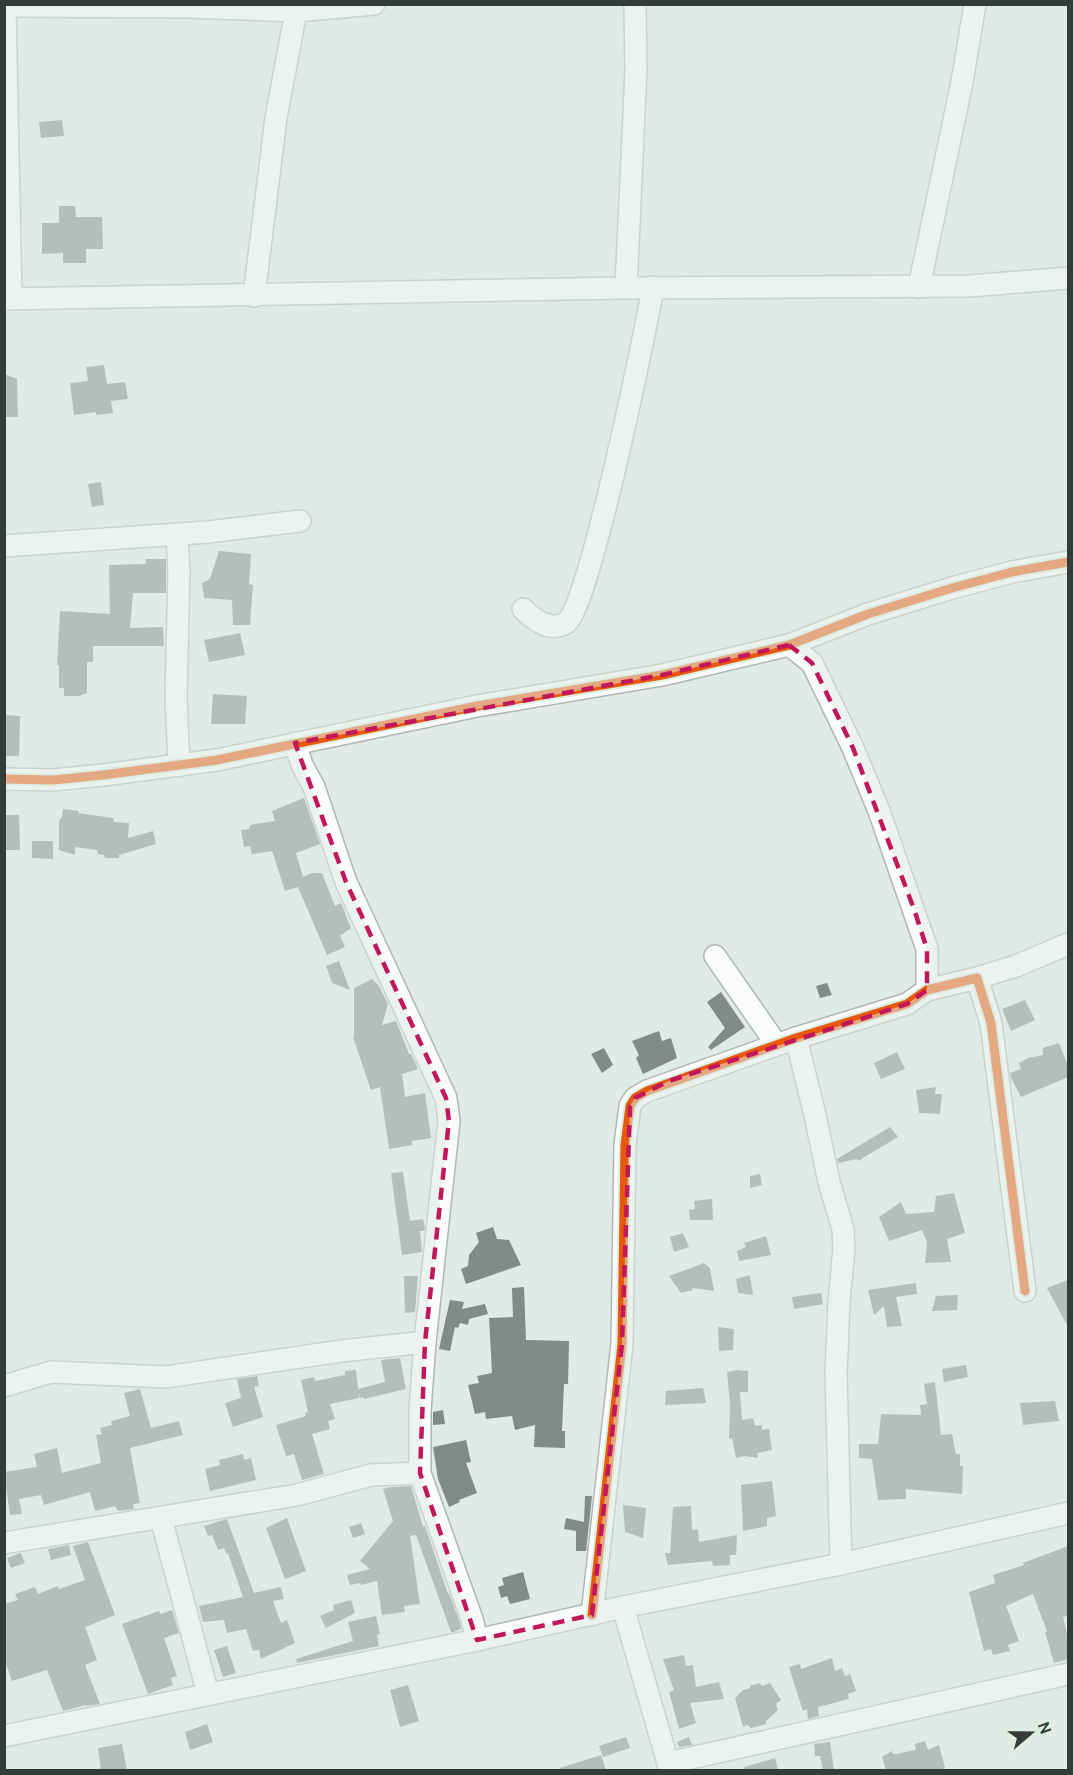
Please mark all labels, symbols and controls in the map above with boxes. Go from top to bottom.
north arrow [1001,1703,1061,1763]
text: N [1034,1719,1055,1737]

